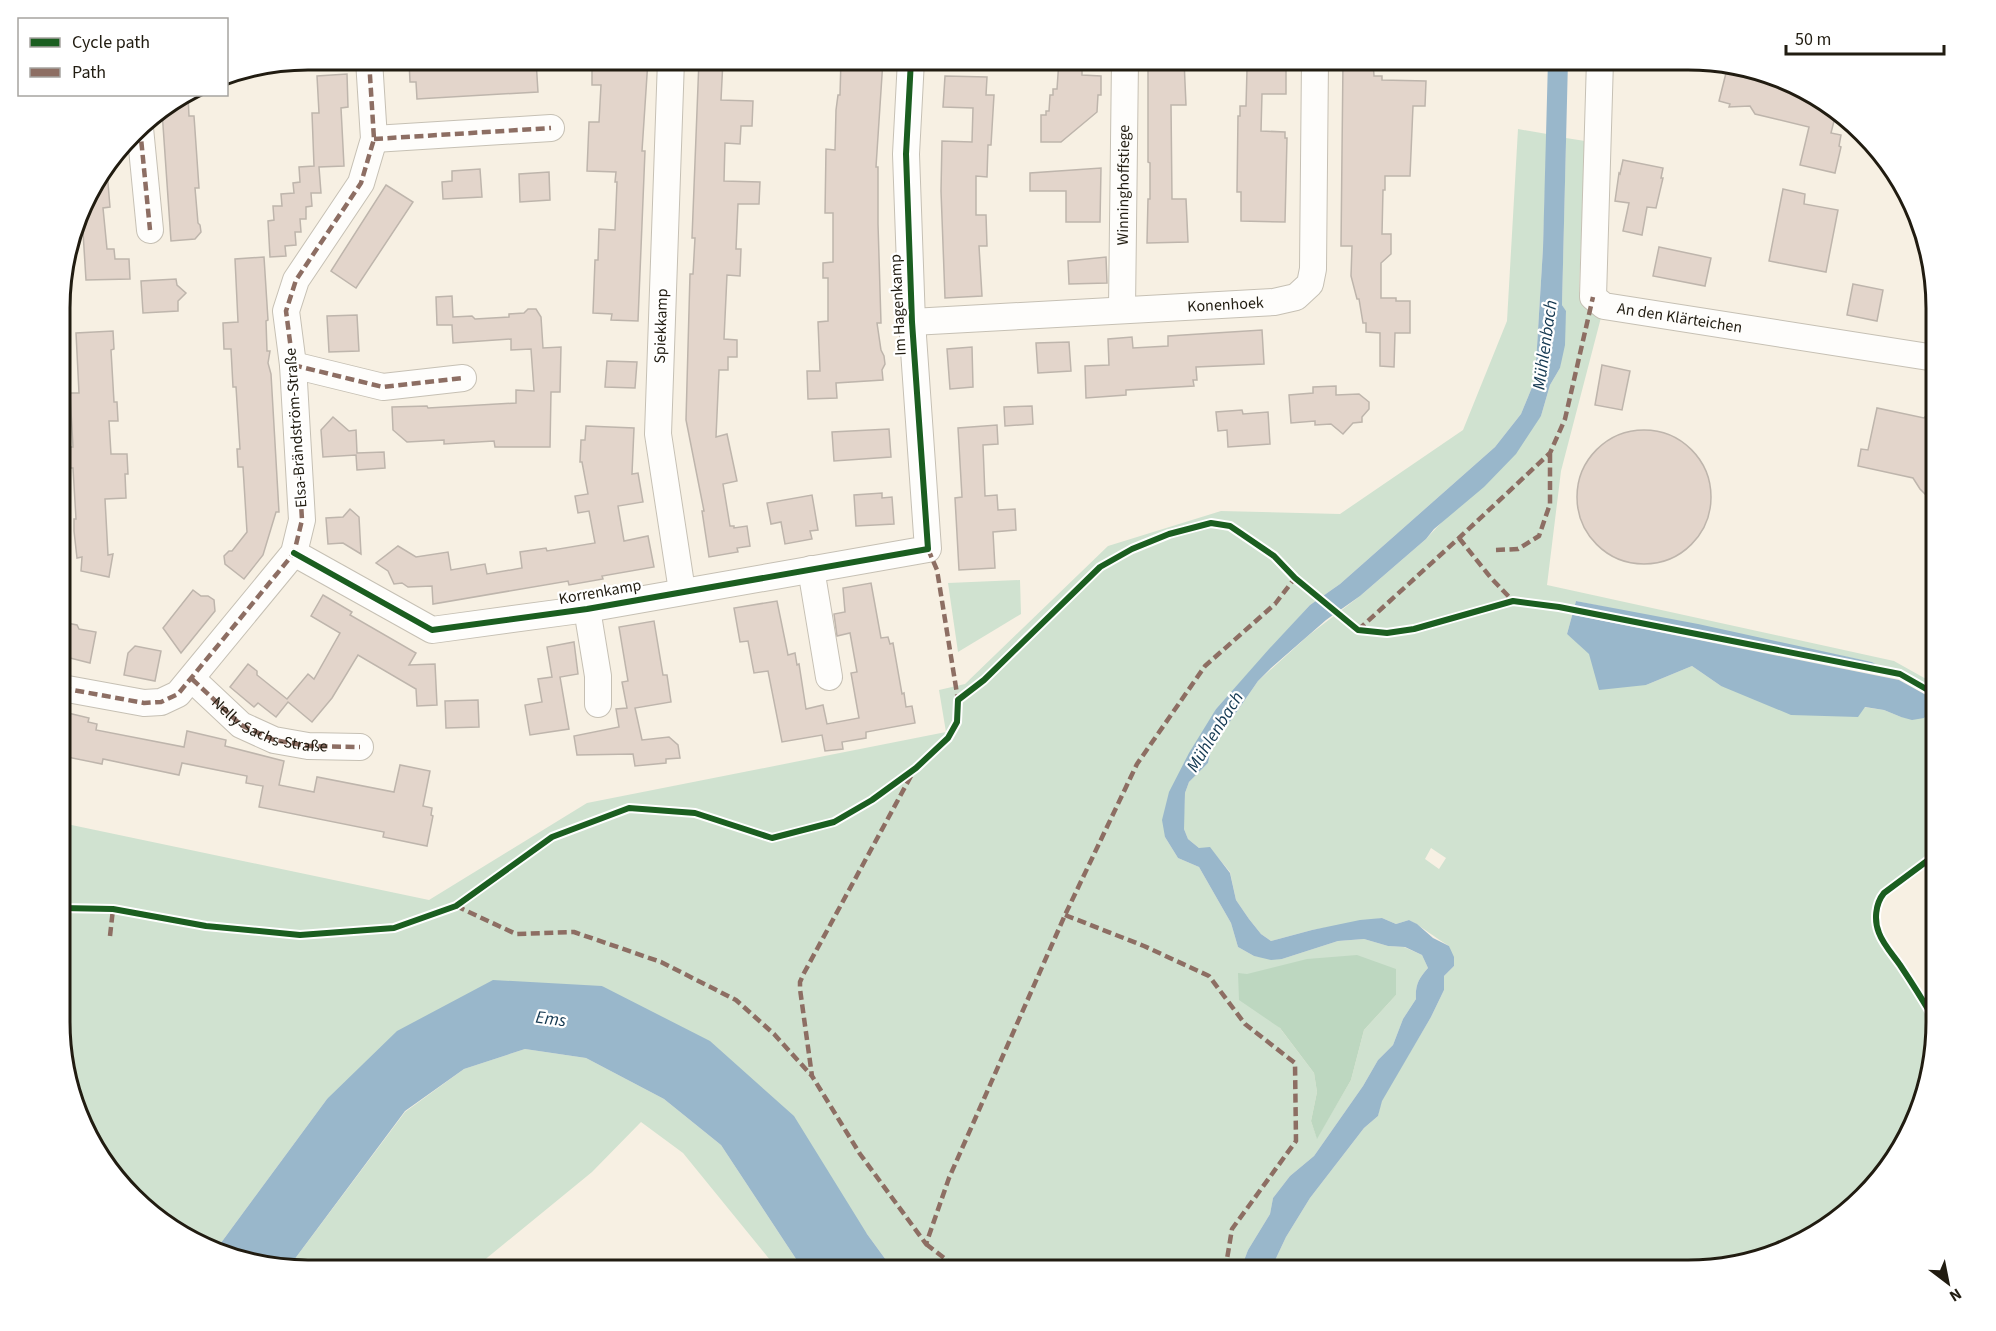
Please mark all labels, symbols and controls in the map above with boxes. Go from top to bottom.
legend [18,18,228,96]
scale bar [1786,18,1944,56]
text: 50 m [1795,27,1831,52]
text: Cycle path [72,30,150,55]
text: Path [72,60,106,85]
street label: Winninghoffstiege [1112,124,1135,245]
street label: Im Hagenkamp [884,254,912,356]
street label: Spiekkamp [649,288,673,364]
street label: Konenhoek [1187,292,1264,318]
street label: An den Klärteichen [1616,297,1744,339]
water label: Mühlenbach [1526,298,1564,392]
street label: Elsa-Brändström-Straße [279,347,313,509]
street label: Korrenkamp [557,574,643,610]
water label: Mühlenbach [1180,687,1250,777]
street label: Nelly-Sachs-Straße [207,692,328,757]
water label: Ems [534,1005,568,1033]
north arrow [1918,1253,1978,1313]
text: N [1945,1283,1966,1307]

